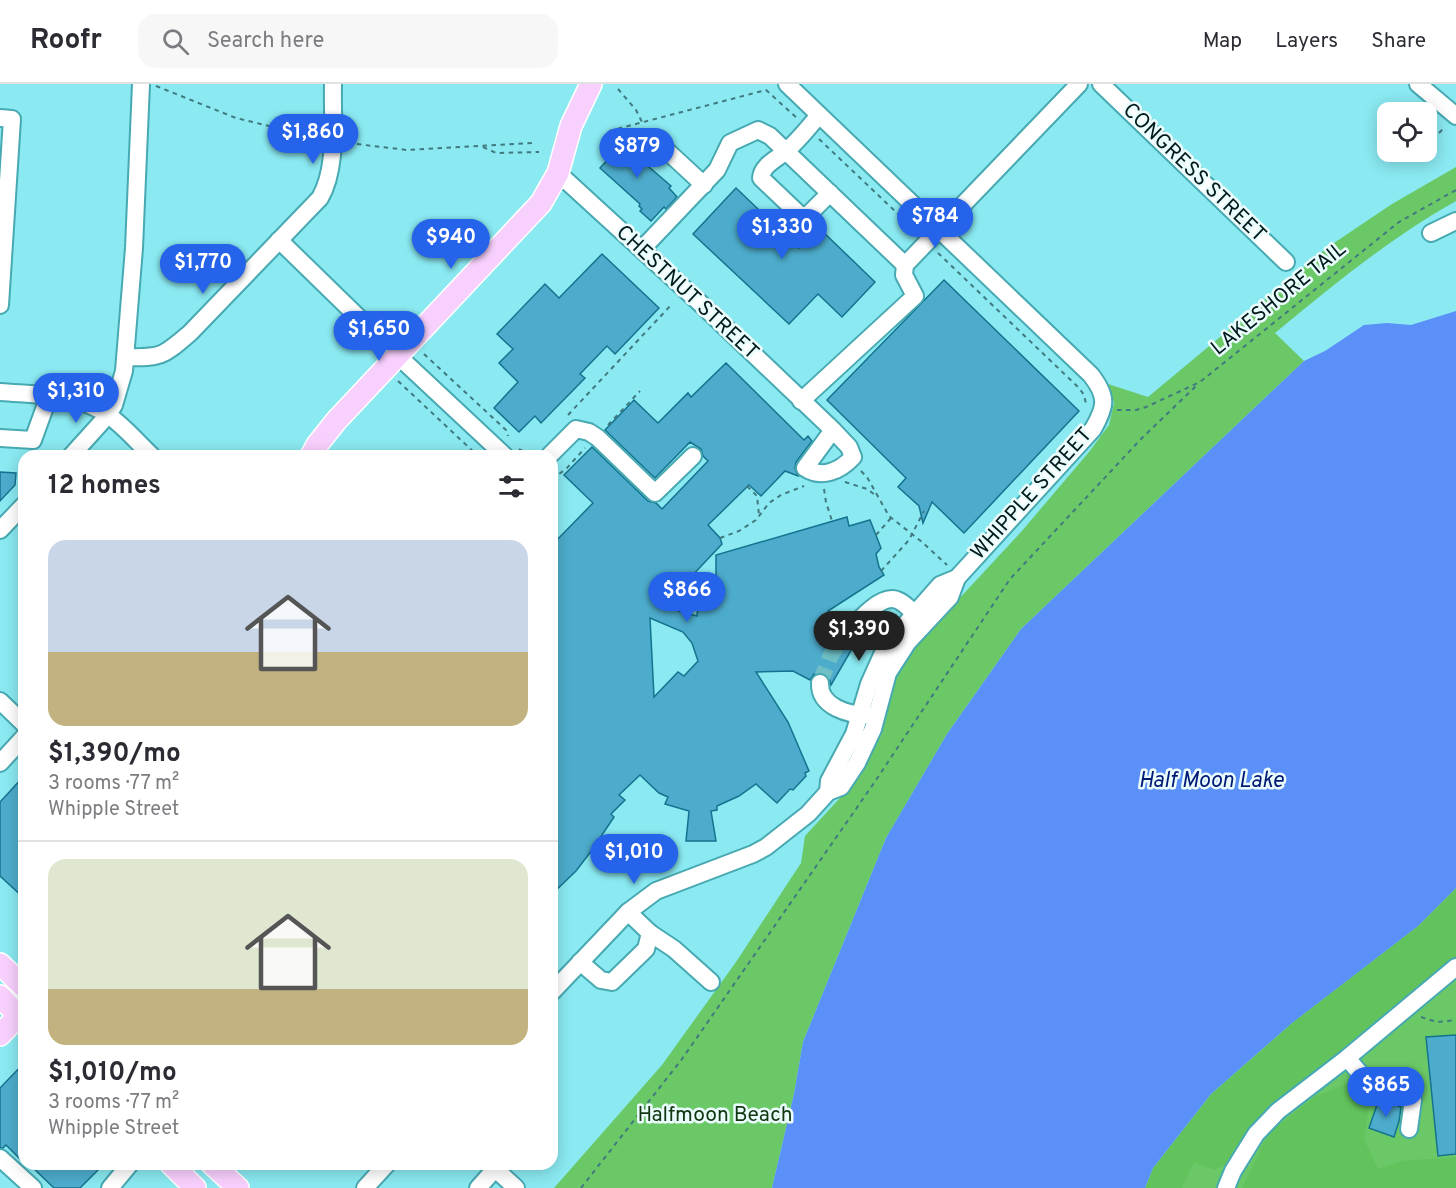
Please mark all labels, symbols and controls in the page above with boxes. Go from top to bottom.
search box [138,14,558,68]
text: Roofr [30,23,102,59]
icon: search [159,25,192,58]
text: Search here [207,28,324,55]
text: Map [1203,28,1242,55]
text: Layers [1275,28,1338,55]
text: Share [1371,28,1426,55]
street label: CONGRESS STREET [1116,97,1272,249]
map controls [1377,102,1437,162]
button: locate [1377,102,1437,162]
pin: $1,860 [264,114,362,165]
text: $1,860 [281,120,345,146]
pin: $879 [601,128,673,179]
text: $879 [613,134,661,160]
pin: $784 [899,198,971,249]
text: $784 [911,204,959,230]
pin: $1,330 [733,209,831,260]
text: $1,330 [751,215,813,241]
pin: $940 [415,219,487,270]
street label: CHESTNUT STREET [610,220,764,366]
text: $940 [426,225,476,251]
street label: LAKESHORE TAIL [1206,236,1352,362]
pin: $1,770 [154,244,252,295]
text: $1,770 [174,250,232,276]
pin: $1,650 [330,311,428,362]
text: $1,650 [348,317,410,343]
pin: $1,310 [27,373,125,424]
text: $1,310 [47,379,105,405]
street label: WHIPPLE STREET [965,422,1099,566]
text: 12 homes [48,470,161,503]
icon: filters [495,470,528,503]
pin: $866 [651,572,723,623]
text: $866 [662,578,712,604]
icon: home [234,579,342,687]
pin: $1,390 [810,611,908,662]
text: $1,390 [828,617,890,643]
text: $1,390/mo [48,738,181,771]
water label: Half Moon Lake [1138,768,1284,795]
text: 3 rooms · 77 m² [48,771,179,797]
text: Whipple Street [48,797,179,823]
pin: $1,010 [585,834,683,885]
text: $1,010 [604,840,664,866]
icon: home [234,898,342,1006]
text: $1,010/mo [48,1057,177,1090]
pin: $865 [1350,1067,1422,1118]
text: $865 [1361,1073,1411,1099]
text: 3 rooms · 77 m² [48,1090,179,1116]
park label: Halfmoon Beach [638,1102,792,1129]
text: Whipple Street [48,1116,179,1142]

